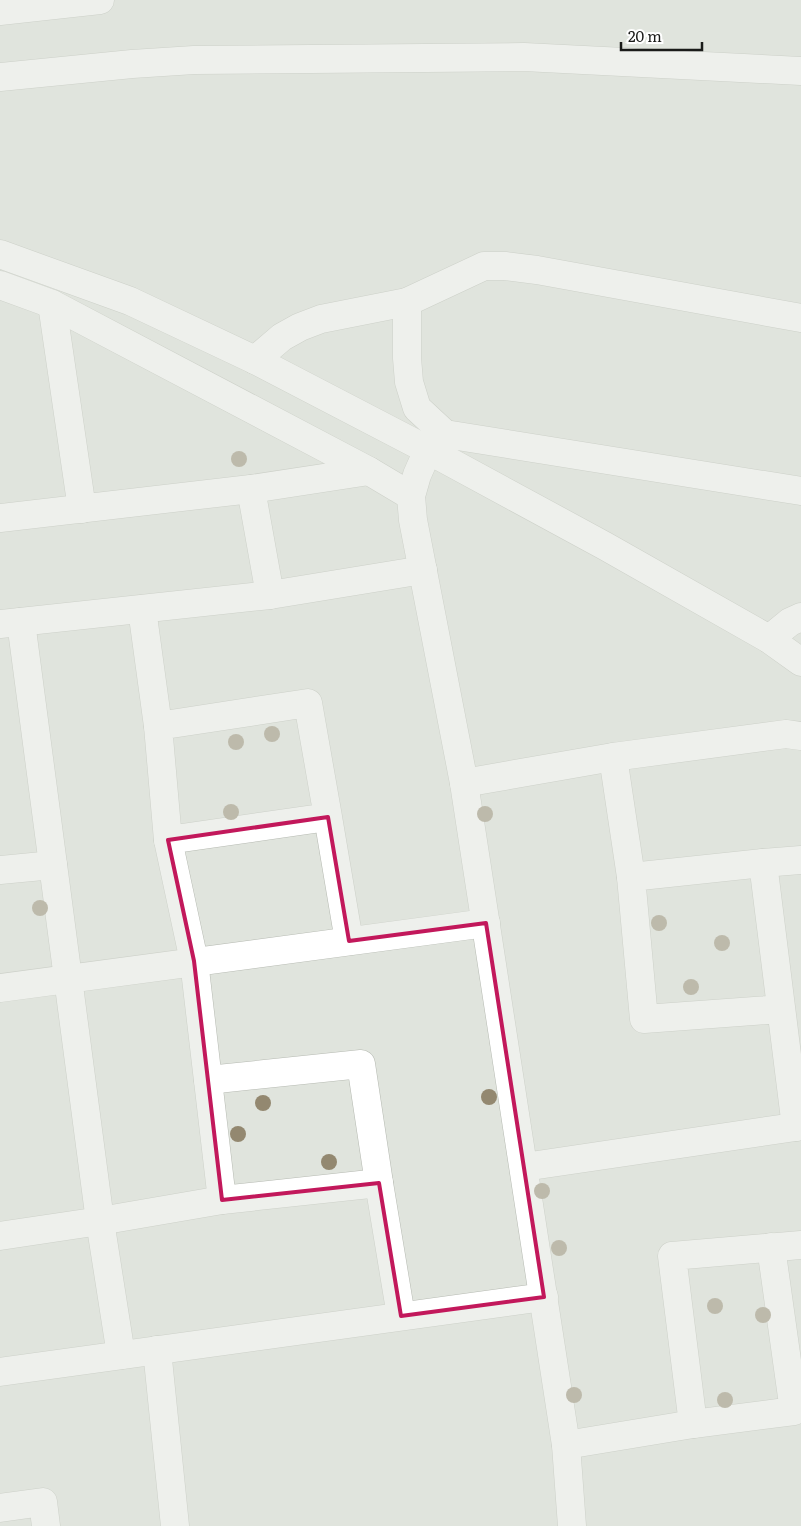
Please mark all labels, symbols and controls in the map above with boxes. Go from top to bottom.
scale bar [621,20,702,52]
text: 20 m [628,24,662,47]

